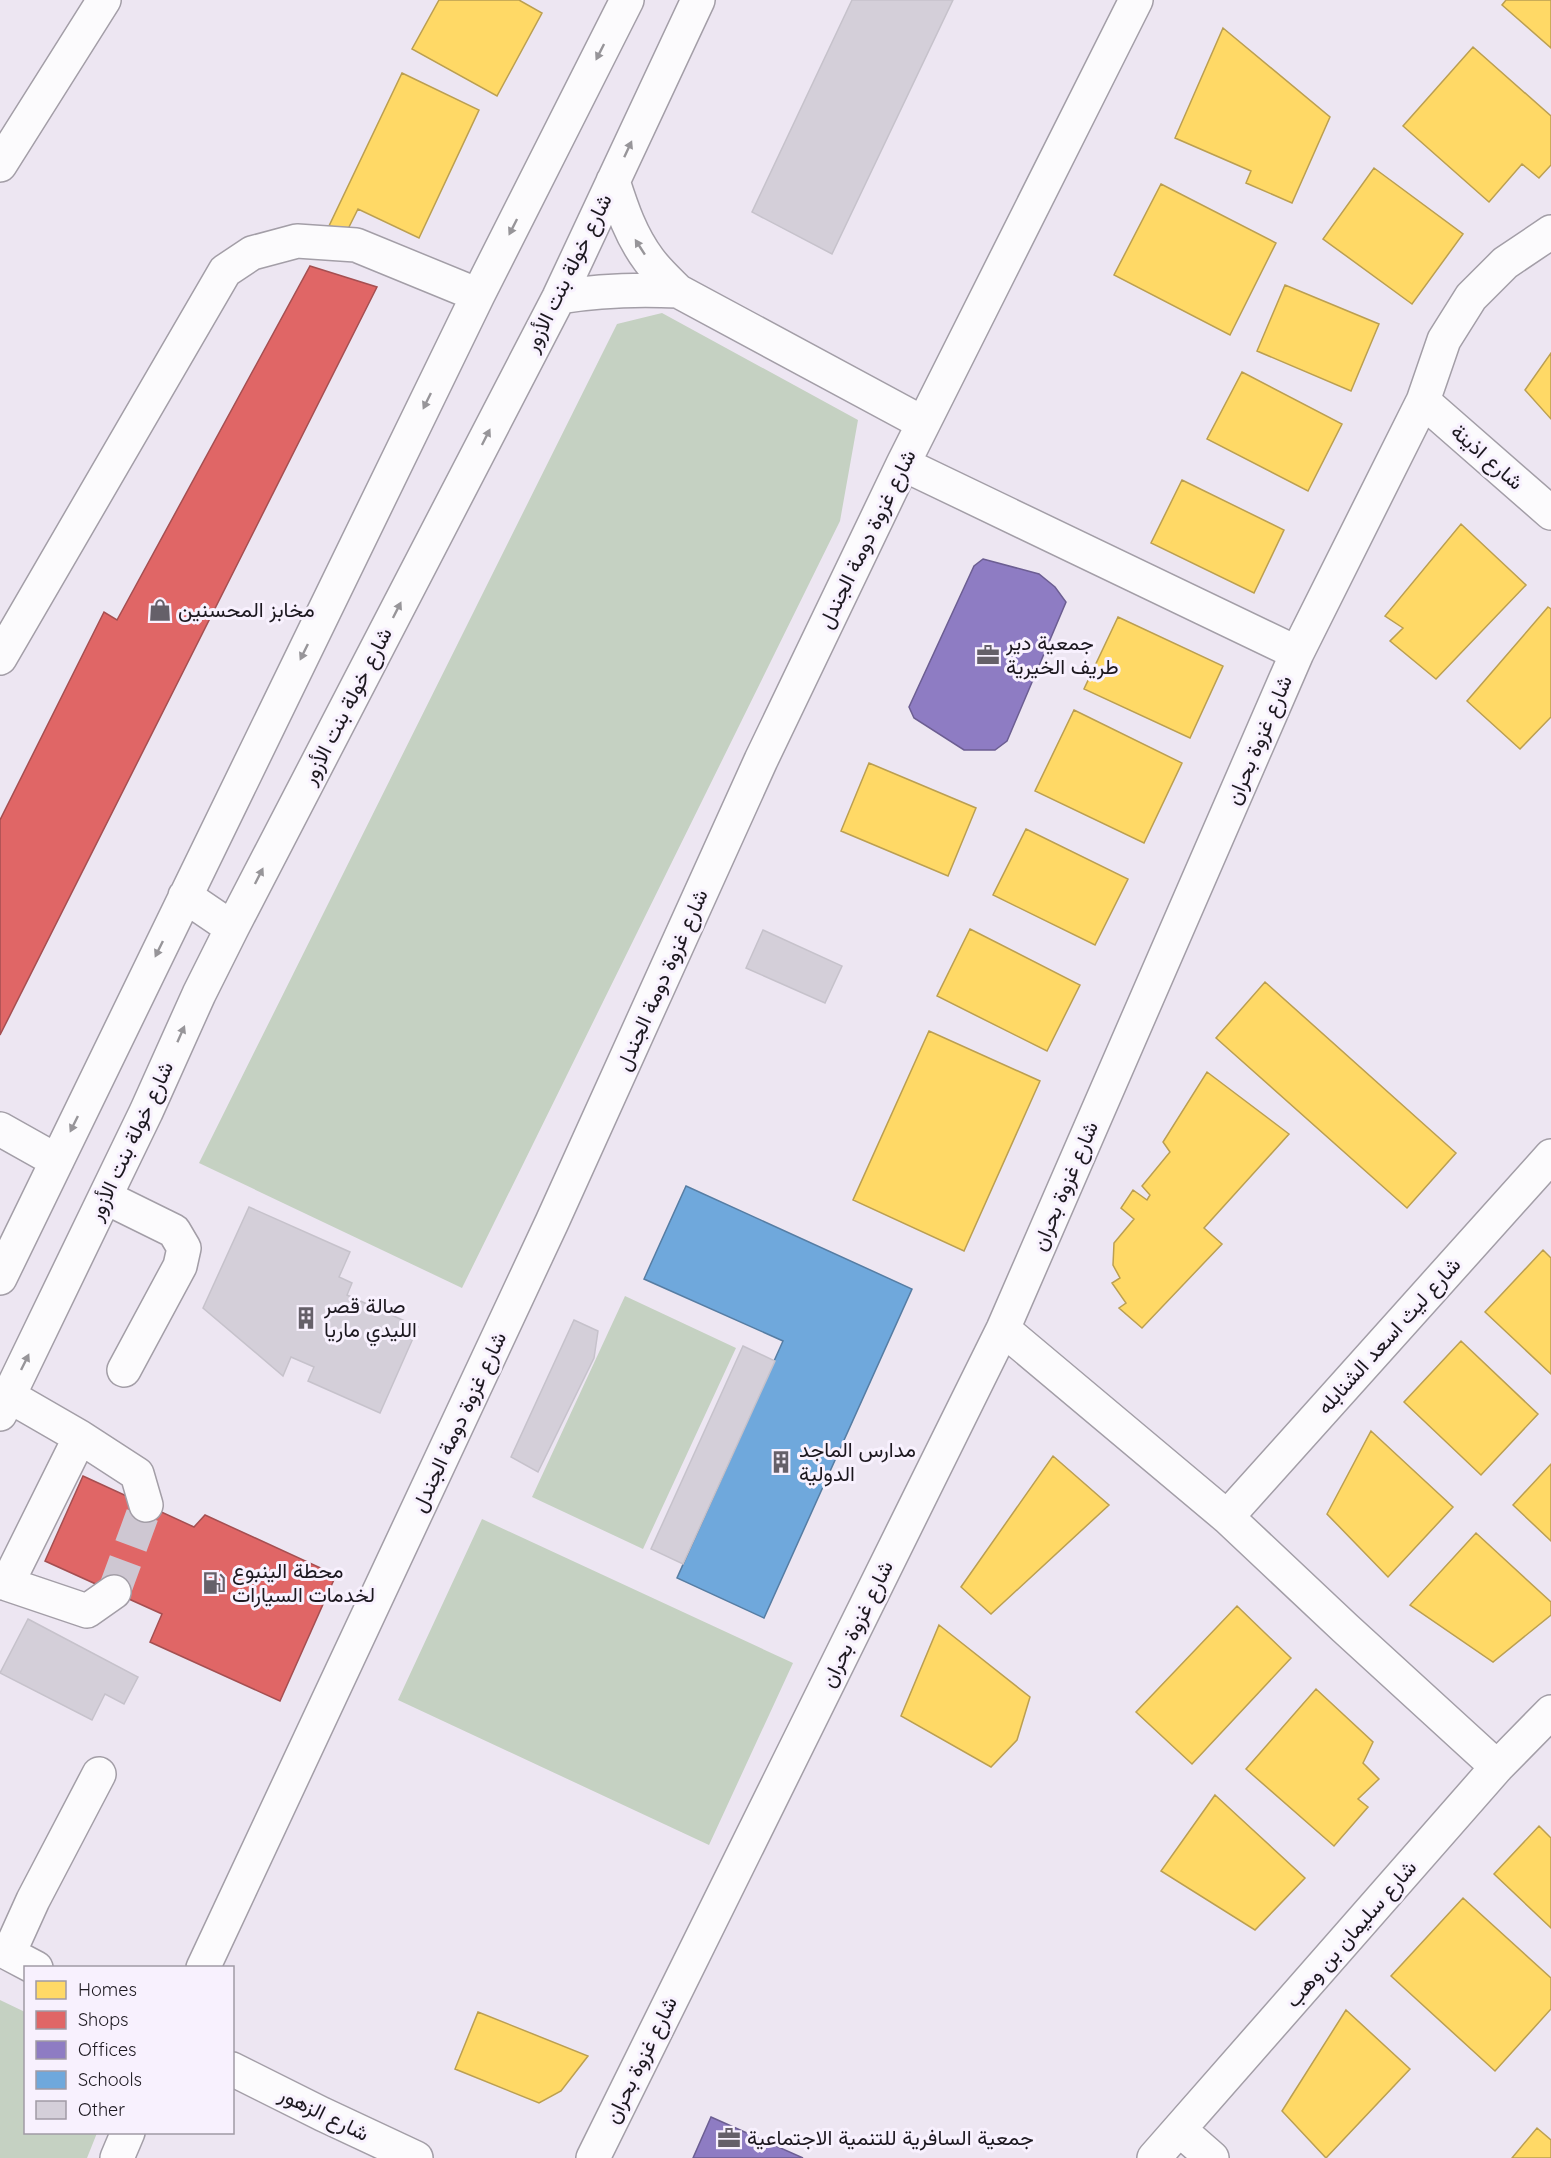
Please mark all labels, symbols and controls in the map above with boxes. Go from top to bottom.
one-way arrow [596,44,605,61]
one-way arrow [624,140,633,157]
street label: شارع خولة بنت الأزور [517,189,618,358]
one-way arrow [508,218,518,235]
one-way arrow [635,239,646,255]
one-way arrow [422,393,431,410]
street label: شارع اذينة [1445,418,1529,496]
one-way arrow [481,428,491,445]
street label: شارع غزوة دومة الجندل [812,445,922,633]
place label: مخابز المحسنين [178,596,315,623]
shop icon: مخابز المحسنين [147,597,173,623]
one-way arrow [391,601,401,619]
street label: شارع خولة بنت الأزور [295,623,399,790]
place label: جمعية دير طريف الخيرية [1005,629,1119,680]
office icon: جمعية دير طريف الخيرية [975,642,1001,668]
one-way arrow [300,644,309,661]
street label: شارع غزوة بحران [1219,671,1299,809]
one-way arrow [254,868,263,885]
street label: شارع غزوة دومة الجندل [609,885,715,1075]
one-way arrow [155,940,164,957]
one-way arrow [176,1024,186,1042]
street label: شارع خولة بنت الأزور [81,1057,180,1226]
one-way arrow [70,1116,79,1133]
street label: شارع غزوة بحران [1025,1117,1105,1255]
street label: شارع ليث اسعد الشنابله [1311,1251,1467,1421]
place label: صالة قصر الليدي ماريا [323,1292,417,1347]
building icon: صالة قصر الليدي ماريا [293,1305,319,1331]
street label: شارع غزوة دومة الجندل [405,1327,513,1517]
one-way arrow [21,1353,30,1370]
place label: مدارس الماجد الدولية [799,1436,916,1487]
building icon: مدارس الماجد الدولية [768,1449,794,1475]
street label: شارع غزوة بحران [814,1556,900,1692]
place label: محطة الينبوع لخدمات السيارات [232,1557,375,1608]
fuel station icon: محطة الينبوع لخدمات السيارات [201,1570,227,1596]
street label: شارع سليمان بن وهب [1279,1854,1423,2014]
legend [24,1966,234,2134]
text: Homes [78,1978,137,2001]
street label: شارع غزوة بحران [598,1992,684,2128]
text: Shops [78,2008,129,2031]
text: Offices [78,2038,137,2061]
text: Schools [78,2068,142,2091]
street label: شارع الزهور [274,2080,373,2148]
text: Other [78,2098,125,2121]
place label: جمعية السافرية للتنمية الاجتماعية [747,2124,1034,2151]
office icon: جمعية السافرية للتنمية الاجتماعية [716,2125,742,2151]

